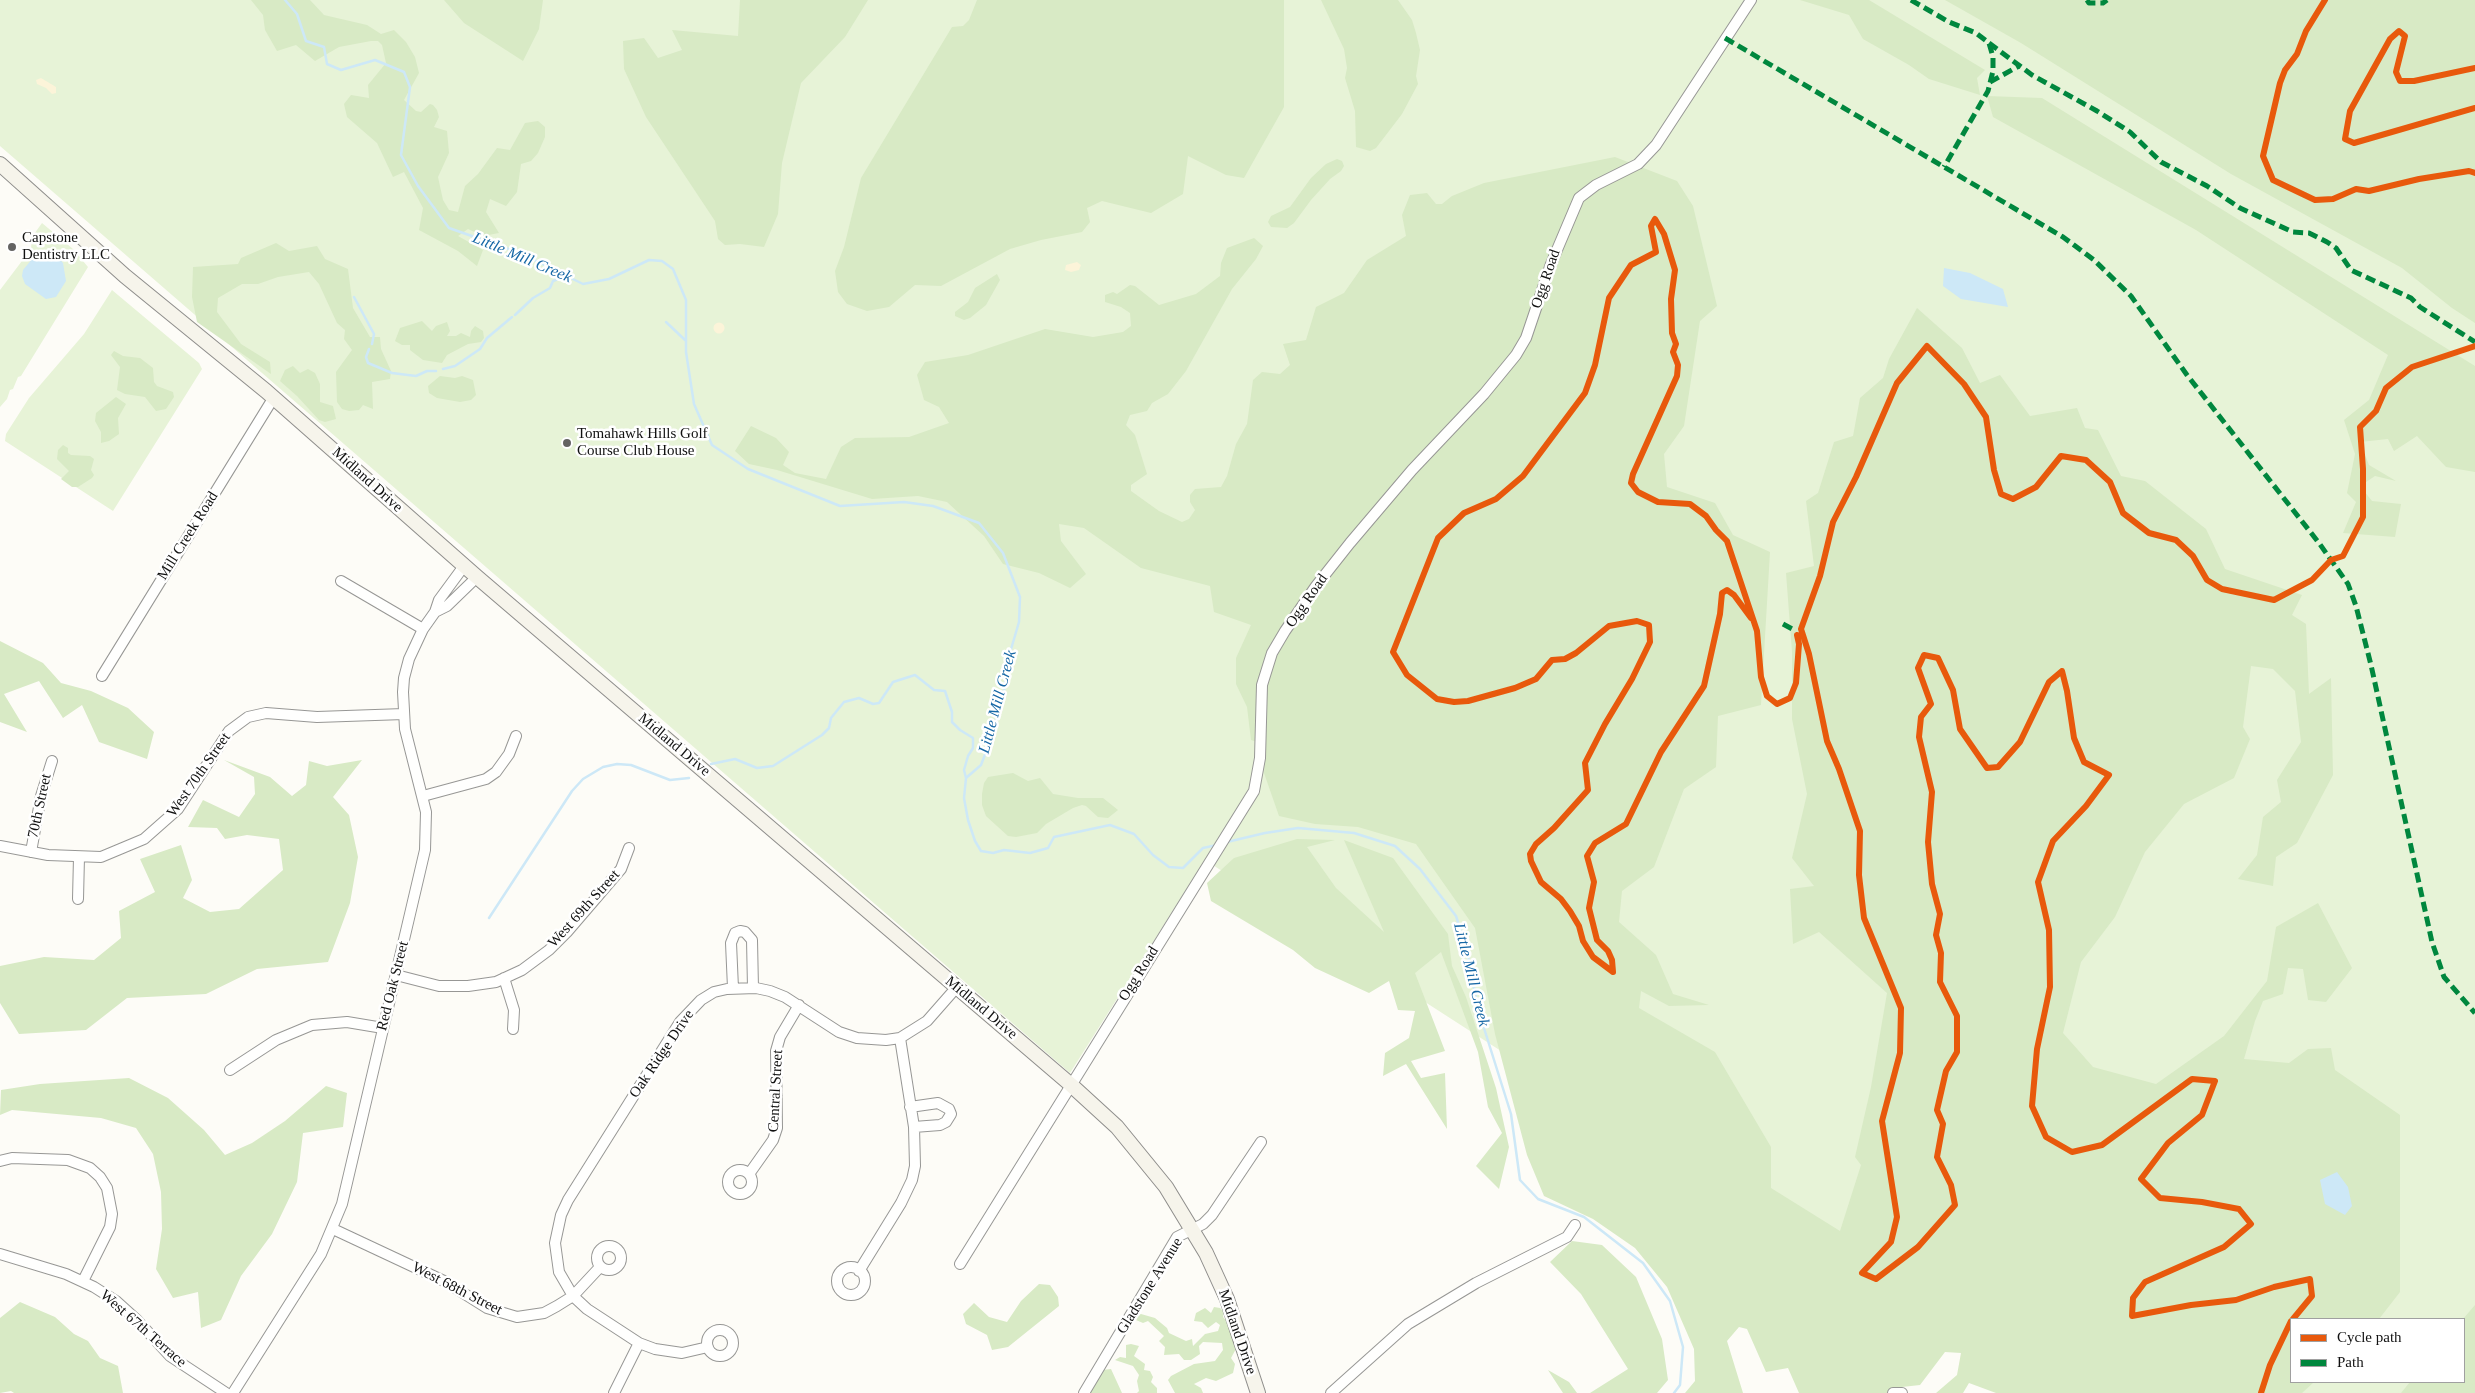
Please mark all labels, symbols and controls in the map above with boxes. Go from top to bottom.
water label: Little Mill Creek [469,228,575,288]
place label: Capstone Dentistry LLC [22,229,110,264]
marker: Capstone Dentistry LLC [6,241,18,253]
street label: Ogg Road [1528,247,1564,311]
place label: Tomahawk Hills Golf Course Club House [577,425,708,460]
marker: Tomahawk Hills Golf Course Club House [561,437,573,449]
street label: Midland Drive [328,444,406,516]
street label: Mill Creek Road [154,488,222,584]
street label: Ogg Road [1282,571,1332,631]
water label: Little Mill Creek [975,648,1021,756]
street label: Midland Drive [634,710,714,780]
street label: West 70th Street [163,729,235,821]
street label: 70th Street [24,772,56,840]
street label: West 69th Street [544,866,624,952]
water label: Little Mill Creek [1449,921,1493,1029]
street label: Red Oak Street [373,939,413,1033]
street label: Ogg Road [1115,943,1163,1005]
street label: Midland Drive [941,973,1021,1043]
street label: Oak Ridge Drive [626,1006,698,1102]
street label: Central Street [765,1049,787,1133]
street label: Gladstone Avenue [1113,1235,1187,1337]
street label: West 68th Street [409,1259,505,1319]
street label: West 67th Terrace [96,1287,190,1371]
street label: Midland Drive [1214,1287,1260,1377]
legend [2290,1318,2465,1383]
text: Cycle path [2337,1329,2402,1345]
text: Path [2337,1354,2364,1370]

